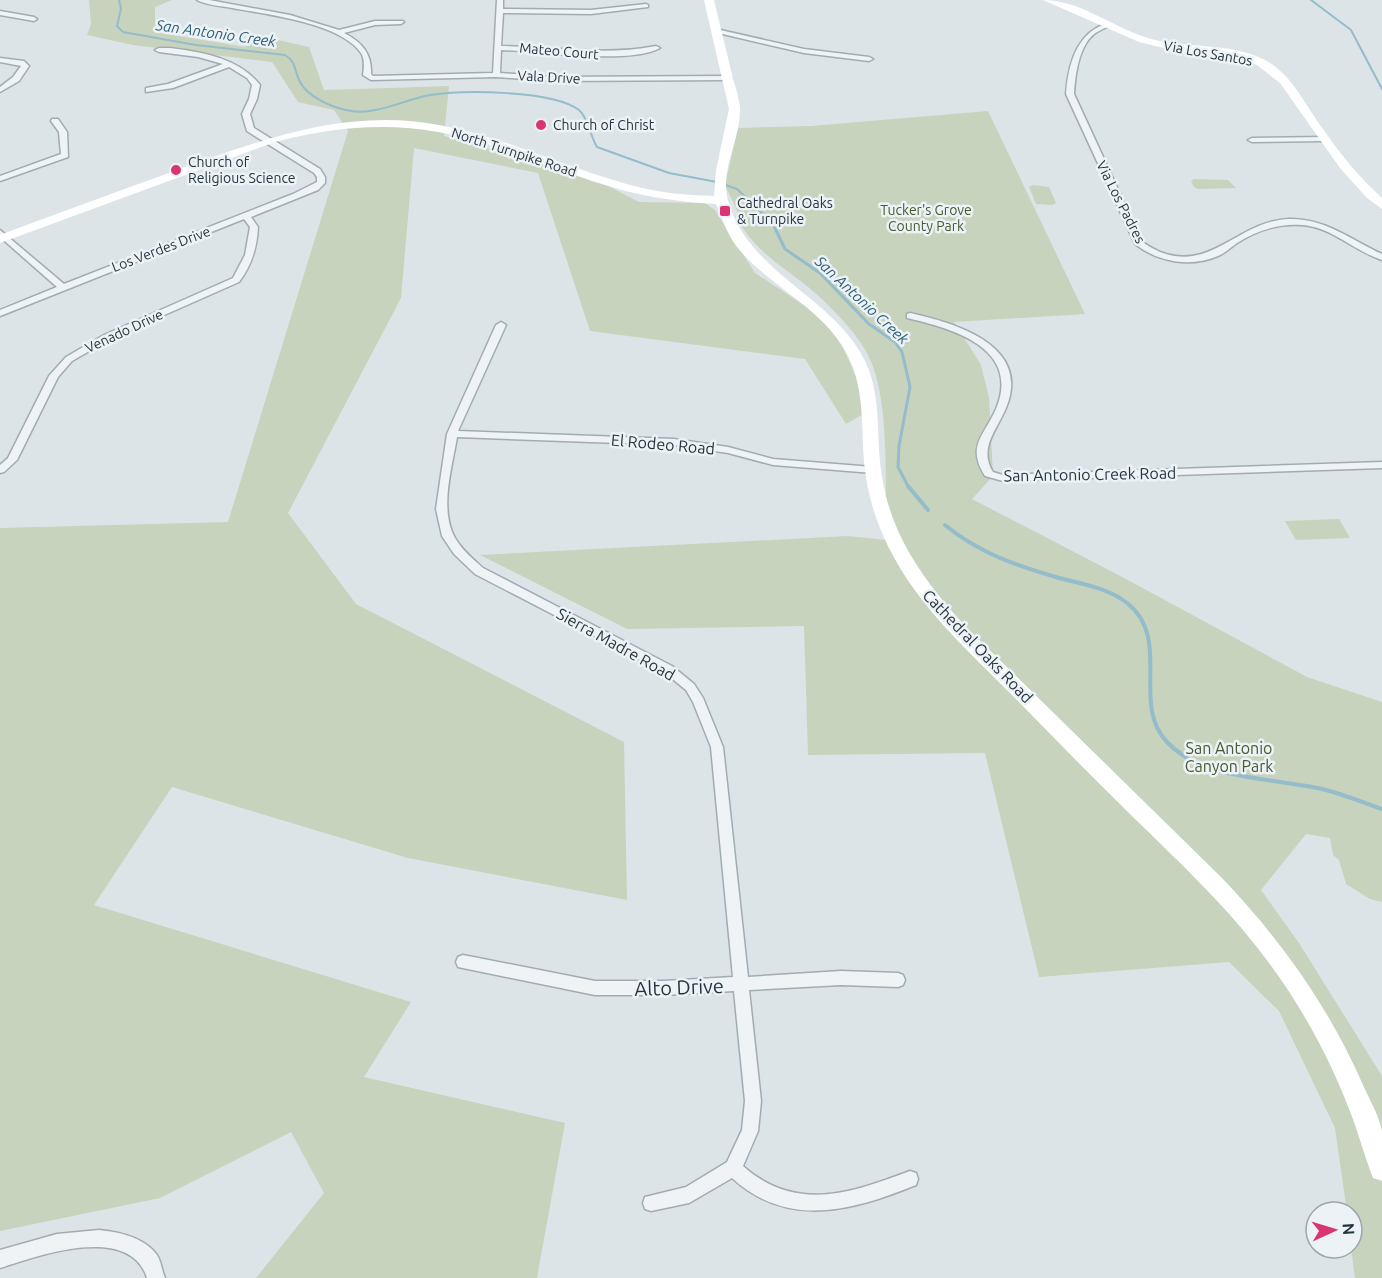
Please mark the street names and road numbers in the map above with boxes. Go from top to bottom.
street label: Via Los Santos [1162,37,1254,69]
street label: Mateo Court [519,40,600,62]
street label: Vala Drive [517,67,581,87]
street label: North Turnpike Road [449,124,579,180]
street label: Via Los Padres [1093,158,1149,246]
street label: Los Verdes Drive [109,223,213,275]
street label: Venado Drive [83,306,165,356]
street label: El Rodeo Road [610,430,716,458]
street label: San Antonio Creek Road [1003,463,1177,485]
street label: Cathedral Oaks Road [919,586,1037,706]
street label: Sierra Madre Road [554,604,678,684]
street label: Alto Drive [634,974,724,1000]

